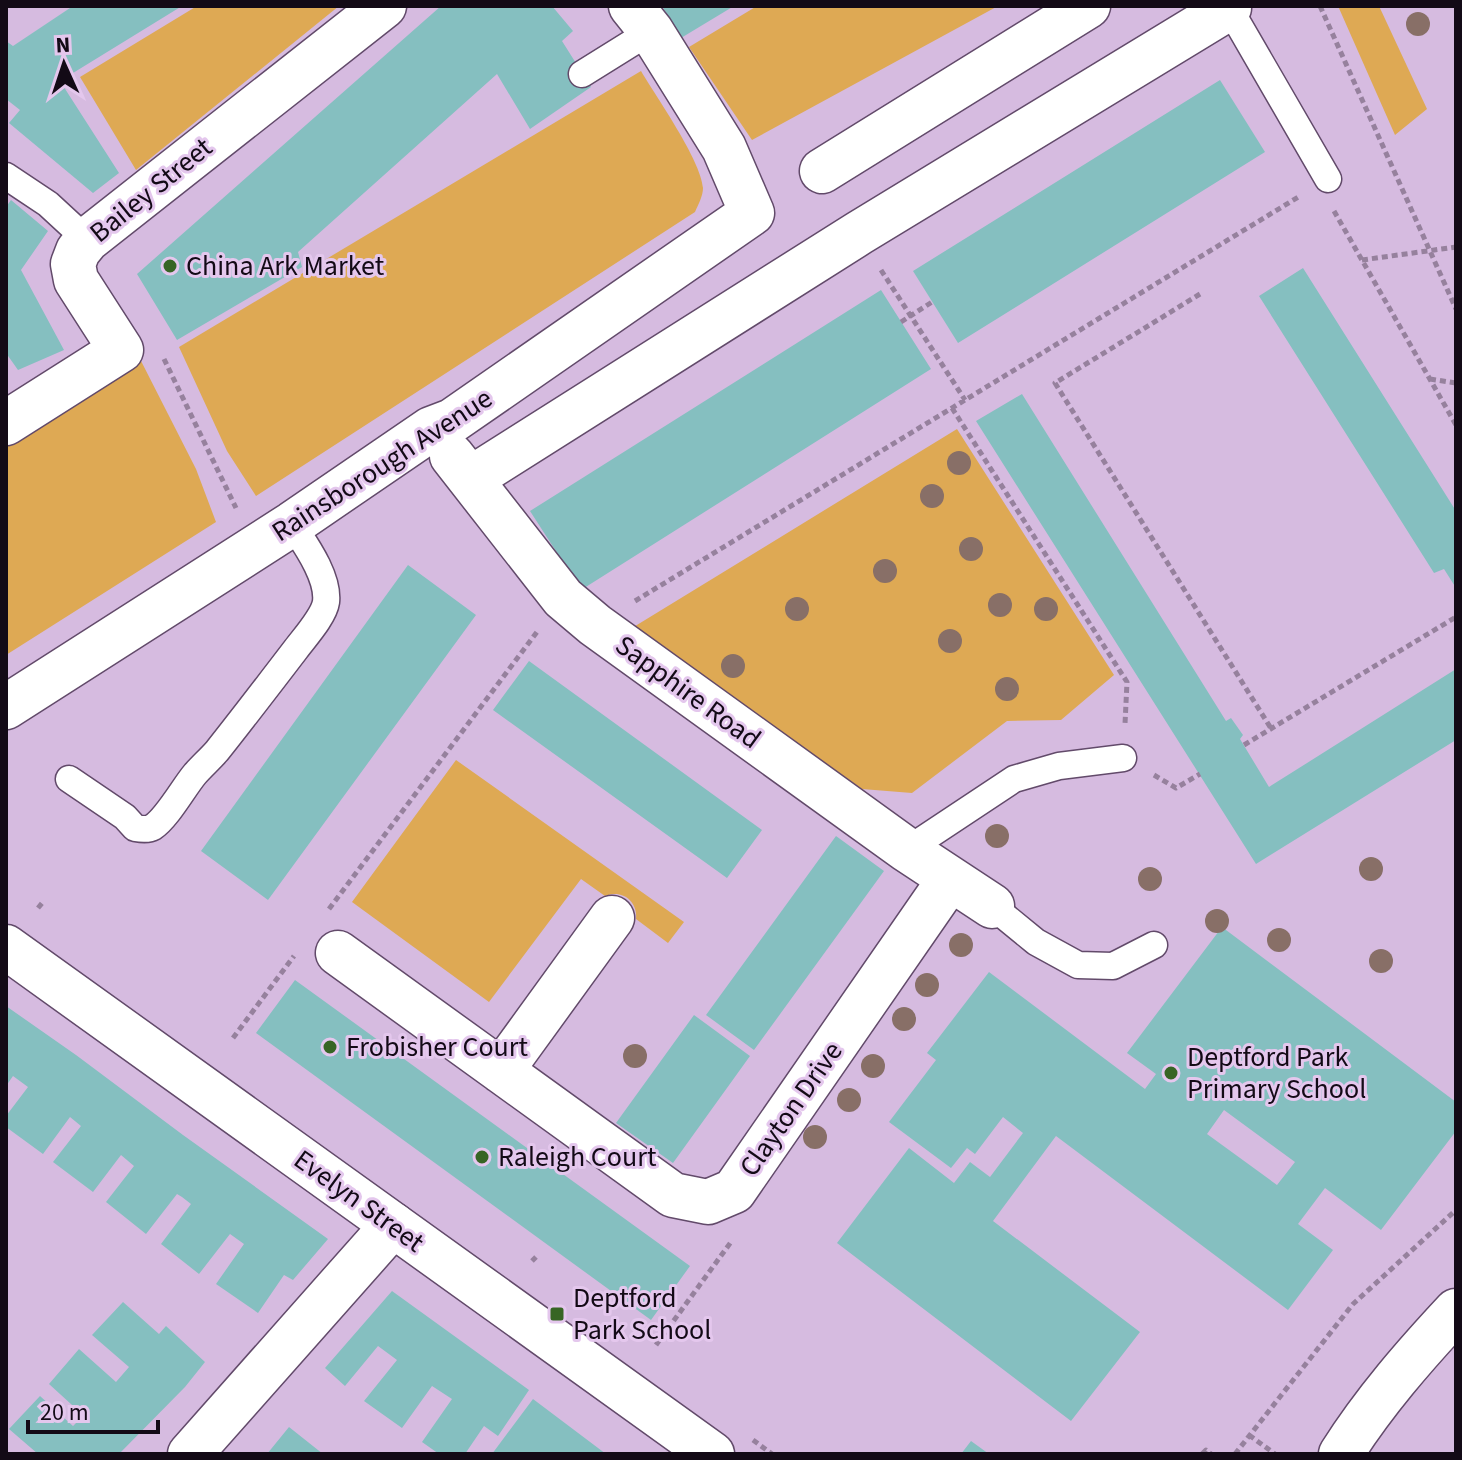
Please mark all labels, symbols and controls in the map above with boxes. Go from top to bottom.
north arrow [24,24,104,104]
text: N [55,29,71,61]
street label: Bailey Street [81,128,221,252]
place label: China Ark Market [186,246,385,286]
marker: China Ark Market [161,257,179,275]
street label: Rainsborough Avenue [264,379,500,551]
street label: Sapphire Road [607,625,769,759]
place label: Frobisher Court [346,1027,529,1067]
street label: Clayton Drive [730,1034,852,1184]
place label: Deptford Park Primary School [1187,1037,1366,1109]
marker: Frobisher Court [321,1038,339,1056]
marker: Deptford Park Primary School [1162,1064,1180,1082]
place label: Raleigh Court [498,1137,657,1177]
street label: Evelyn Street [286,1140,433,1262]
marker: Raleigh Court [473,1148,491,1166]
place label: Deptford Park School [573,1278,711,1350]
marker: Deptford Park School [548,1305,566,1323]
scale bar [28,1384,158,1434]
text: 20 m [40,1395,89,1430]

